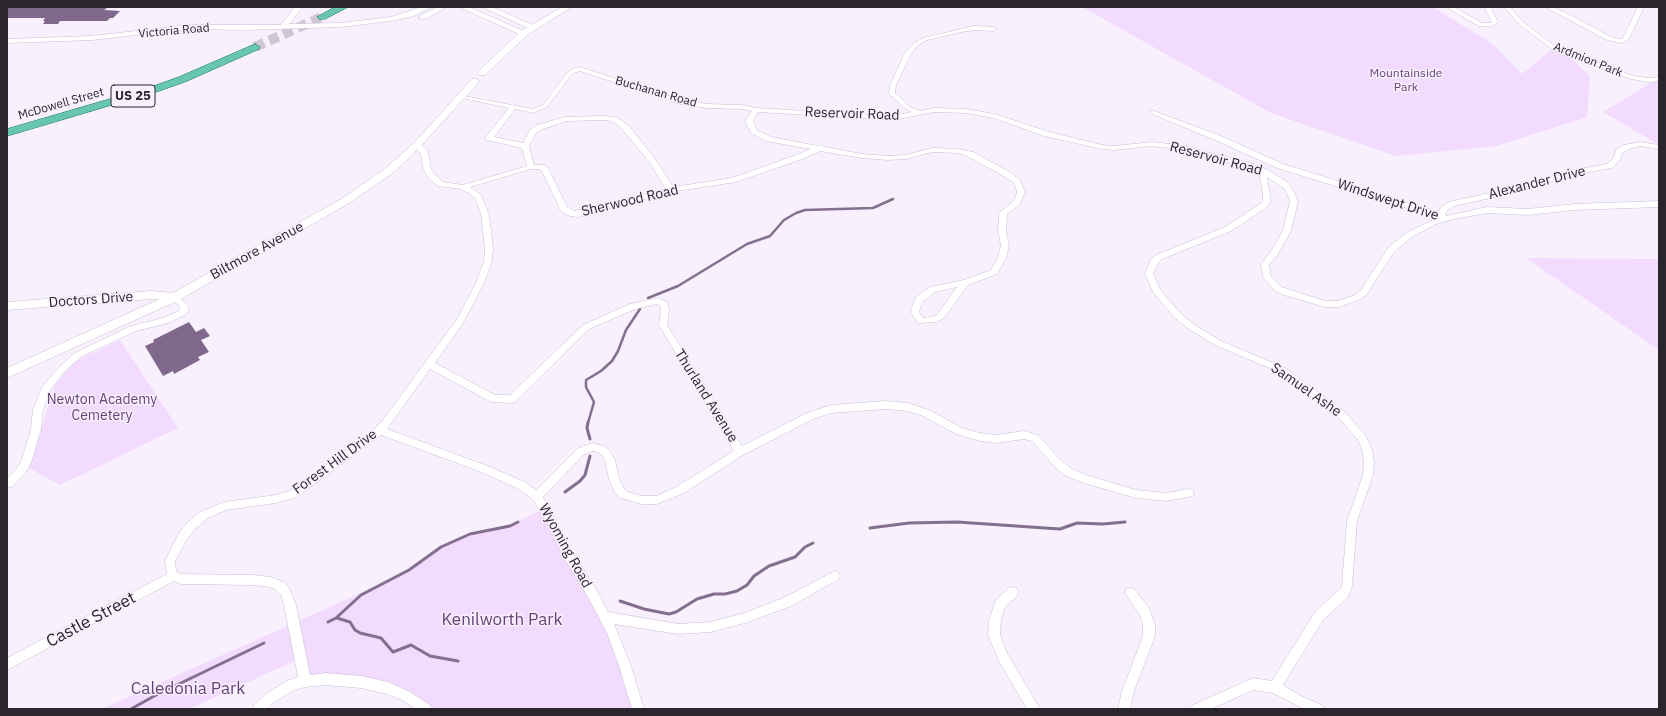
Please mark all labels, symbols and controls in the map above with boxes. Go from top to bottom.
street label: Victoria Road [138,21,210,41]
street label: Ardmion Park [1551,40,1625,80]
park label: Mountainside Park [1370,67,1442,95]
street label: Buchanan Road [613,73,699,111]
street label: McDowell Street [17,85,105,123]
road number: US 25 [111,85,155,107]
street label: Reservoir Road [804,104,900,124]
street label: Reservoir Road [1168,139,1264,179]
street label: Alexander Drive [1487,163,1587,203]
street label: Windswept Drive [1335,176,1441,224]
street label: Sherwood Road [580,182,680,220]
street label: Biltmore Avenue [207,218,307,284]
street label: Doctors Drive [48,289,134,311]
street label: Thurland Avenue [671,346,741,446]
street label: Samuel Ashe [1268,360,1344,420]
park label: Newton Academy Cemetery [47,392,157,424]
street label: Forest Hill Drive [290,426,380,498]
street label: Wyoming Road [535,501,595,591]
street label: Castle Street [43,588,139,652]
park label: Kenilworth Park [442,610,562,630]
park label: Caledonia Park [131,679,245,699]

